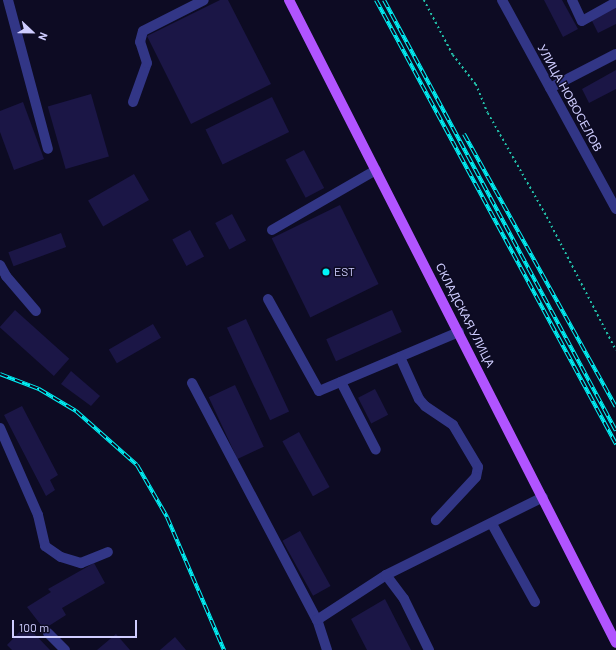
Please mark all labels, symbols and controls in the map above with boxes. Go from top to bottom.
north arrow [12,12,52,52]
text: N [36,31,51,43]
street label: УЛИЦА НОВОСЕЛОВ [535,42,605,154]
street label: СКЛАДСКАЯ УЛИЦА [432,260,498,370]
place label: EST [334,265,355,279]
marker: EST [321,267,331,277]
scale bar [14,612,139,638]
text: 100 m [19,620,49,634]

